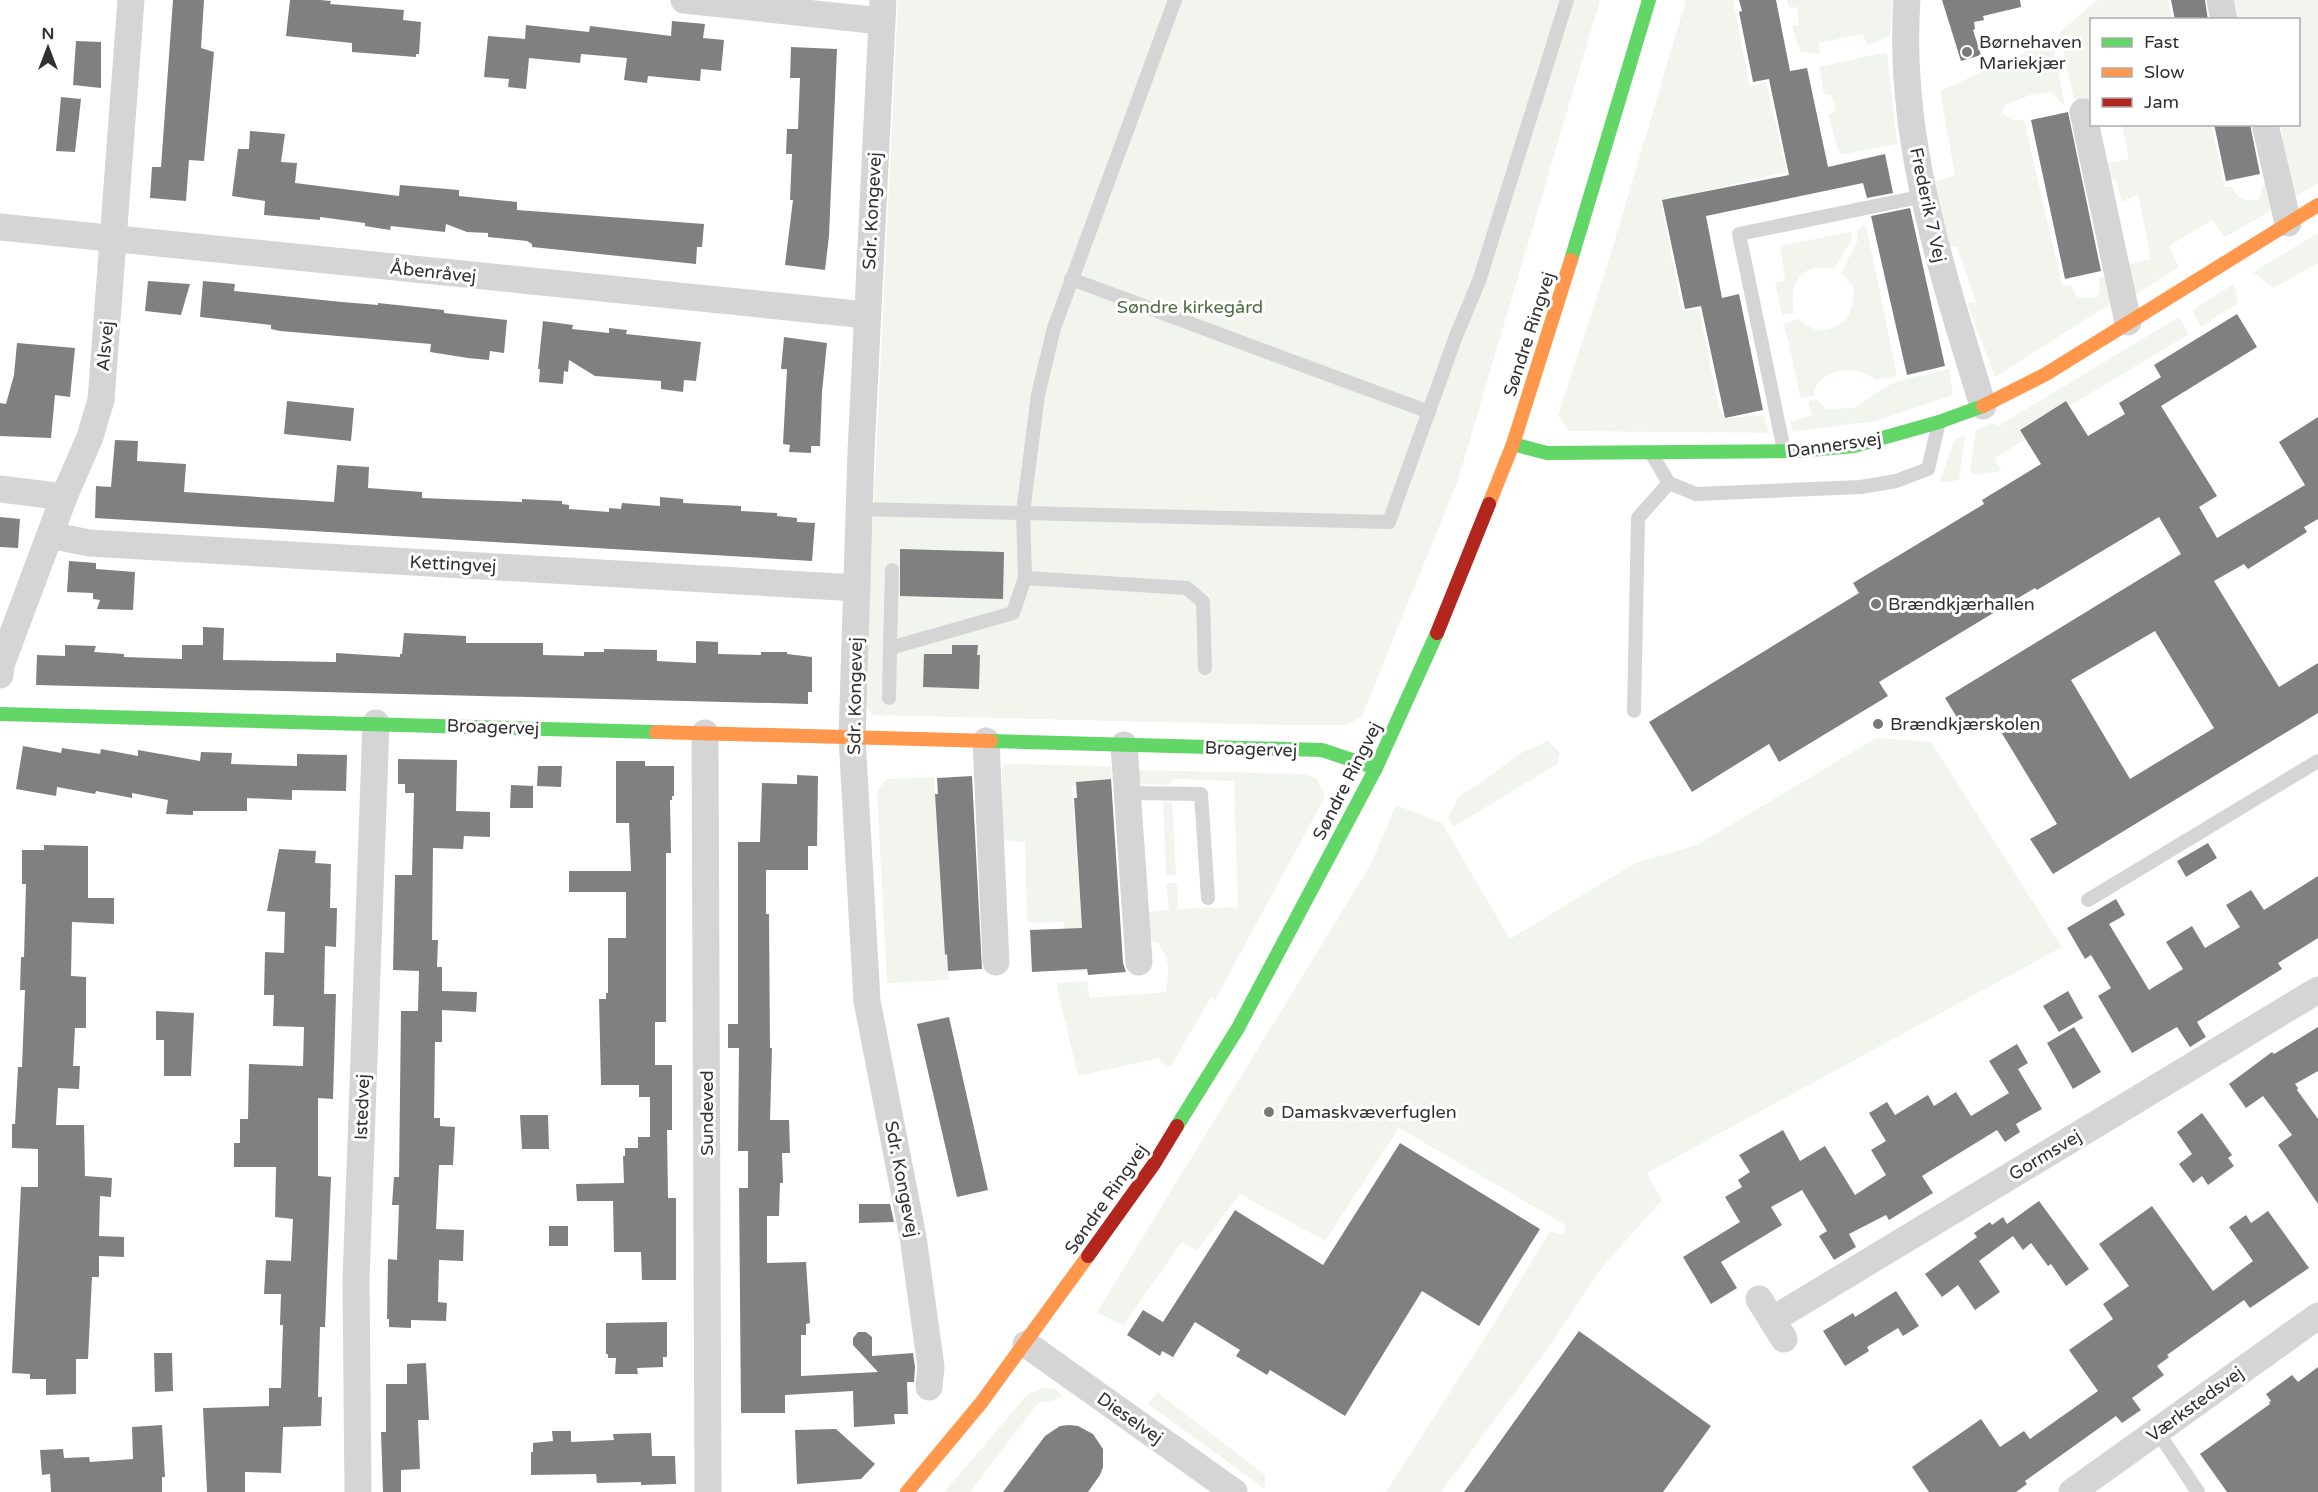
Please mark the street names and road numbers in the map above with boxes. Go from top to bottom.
street label: Frederik 7 Vej [1905,146,1951,264]
street label: Sdr. Kongevej [858,152,886,270]
street label: Åbenråvej [389,257,477,287]
street label: Søndre Ringvej [1499,269,1559,399]
street label: Alsvej [92,320,118,372]
street label: Dannersvej [1785,427,1883,463]
street label: Kettingvej [409,551,497,577]
street label: Sdr. Kongevej [843,637,867,755]
street label: Broagervej [446,714,540,740]
street label: Søndre Ringvej [1308,718,1386,844]
street label: Broagervej [1204,736,1298,762]
street label: Sundeved [696,1070,718,1156]
street label: Istedvej [350,1074,374,1140]
street label: Sdr. Kongevej [880,1119,924,1239]
street label: Gormsvej [2005,1125,2085,1185]
street label: Søndre Ringvej [1060,1140,1152,1258]
street label: Værkstedsvej [2142,1362,2248,1446]
street label: Dieselvej [1093,1387,1167,1449]

